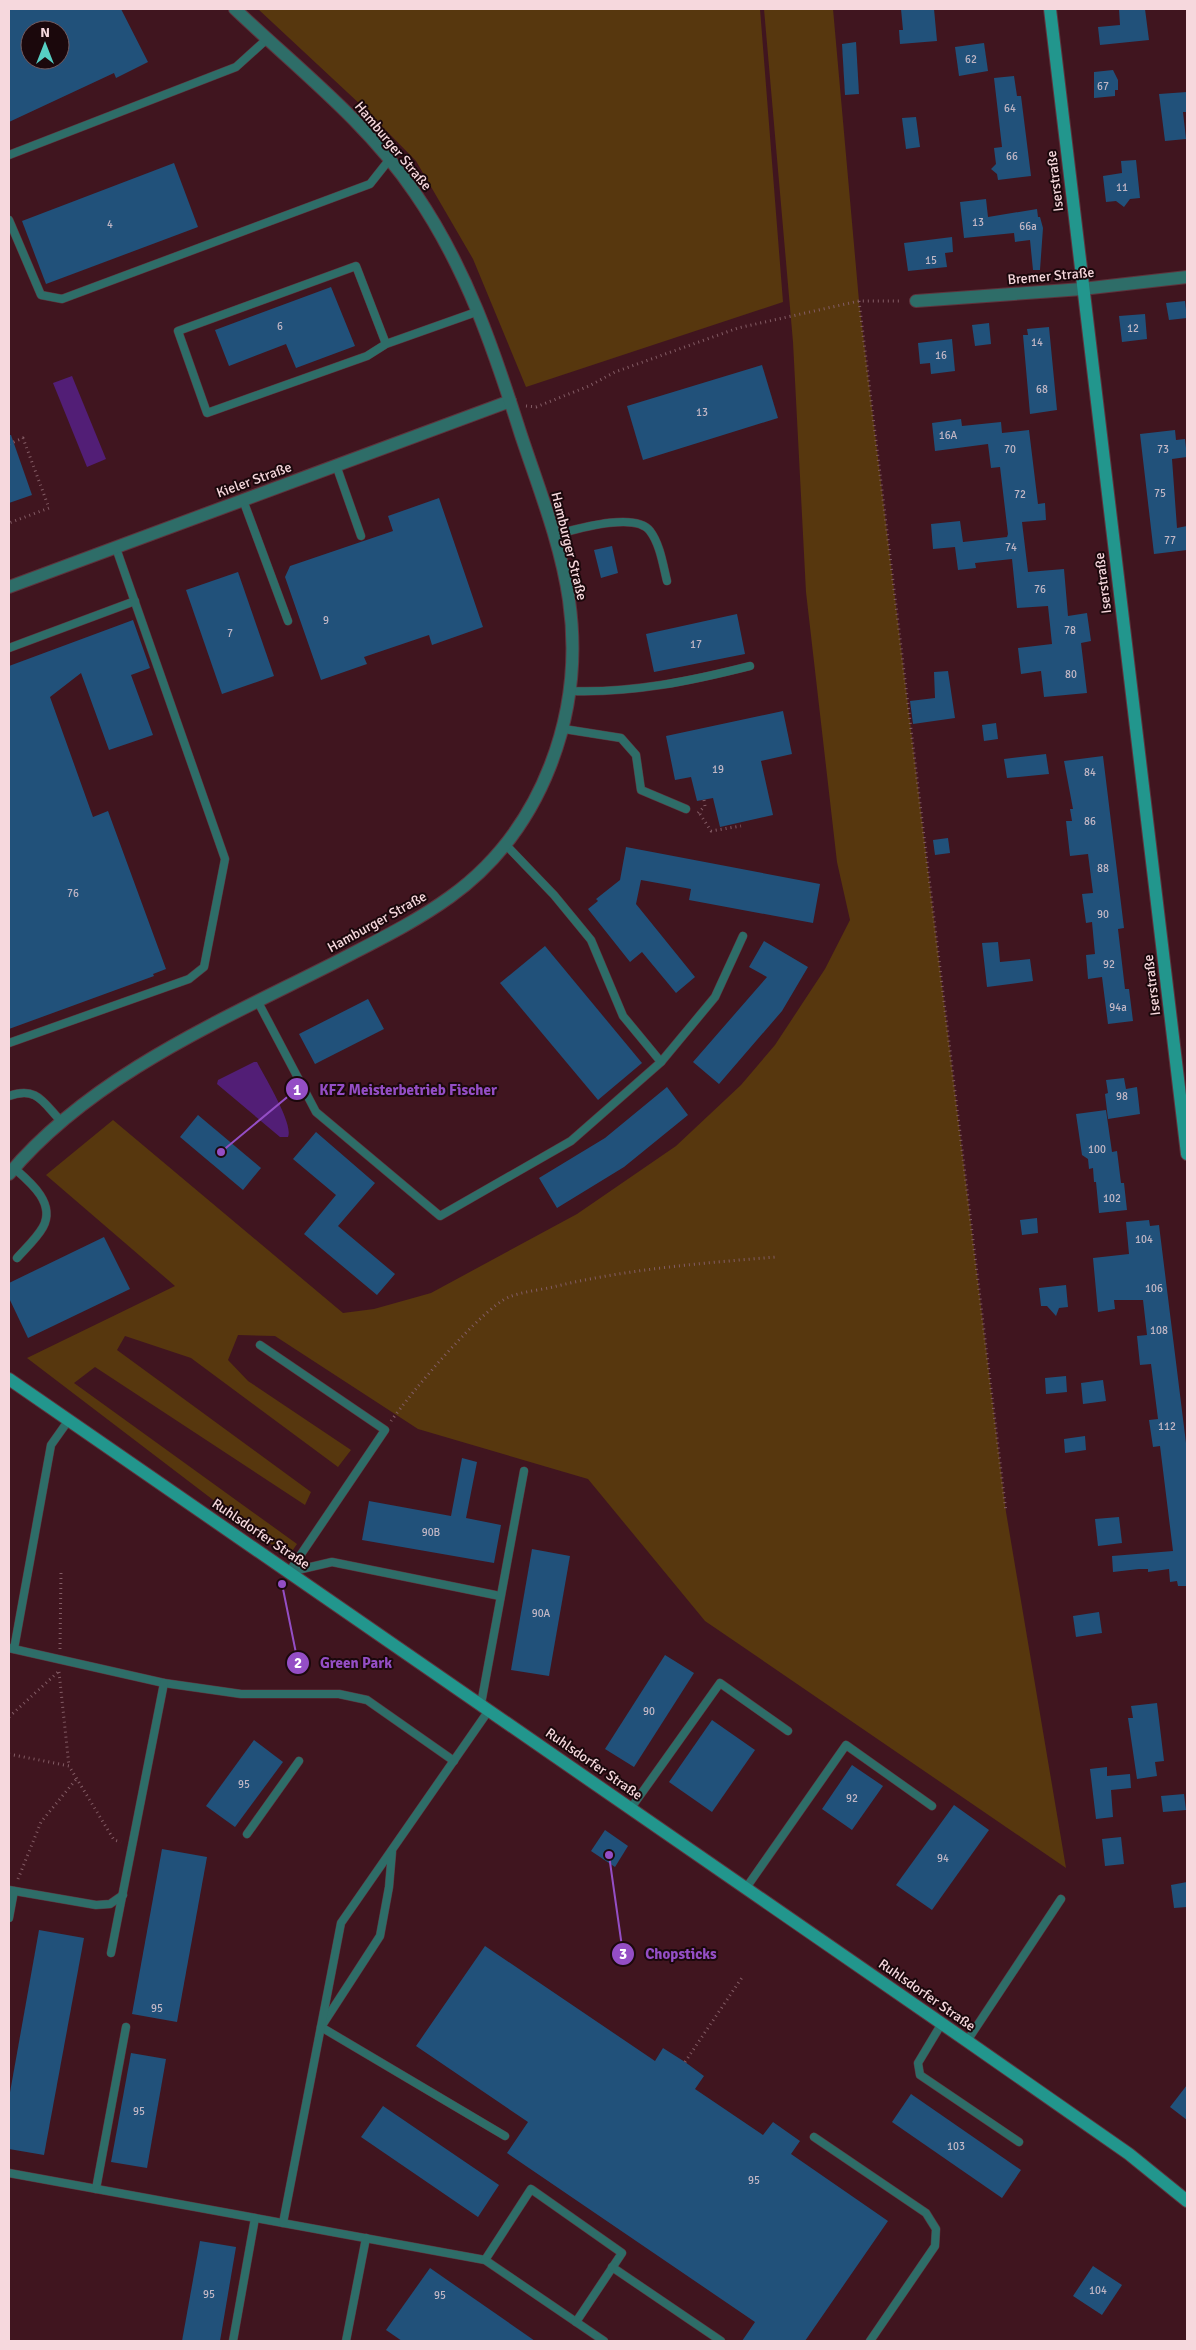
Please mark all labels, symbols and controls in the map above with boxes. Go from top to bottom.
north arrow [20,20,70,70]
text: N [40,24,50,41]
house number: 62 [965,53,977,66]
house number: 67 [1097,80,1109,93]
street label: Hamburger Straße [351,98,435,194]
house number: 64 [1004,102,1016,115]
house number: 66 [1006,150,1018,163]
street label: Iserstraße [1043,150,1067,212]
house number: 11 [1116,181,1128,194]
house number: 13 [972,216,984,229]
house number: 4 [107,218,113,231]
house number: 66a [1019,220,1037,233]
house number: 15 [925,254,937,267]
street label: Bremer Straße [1007,264,1095,288]
house number: 6 [277,320,283,333]
house number: 12 [1127,322,1139,335]
house number: 14 [1031,336,1043,349]
house number: 16 [935,349,947,362]
house number: 68 [1036,383,1048,396]
house number: 13 [696,406,708,419]
house number: 16A [939,429,958,442]
house number: 70 [1004,443,1016,456]
house number: 73 [1157,443,1169,456]
street label: Kieler Straße [214,459,294,501]
house number: 75 [1154,487,1166,500]
house number: 72 [1014,488,1026,501]
street label: Hamburger Straße [547,490,591,602]
house number: 77 [1164,534,1176,547]
house number: 74 [1005,541,1017,554]
street label: Iserstraße [1091,552,1115,614]
house number: 76 [1034,583,1046,596]
house number: 9 [323,614,329,627]
house number: 78 [1064,624,1076,637]
house number: 7 [227,627,233,640]
house number: 17 [690,638,702,651]
house number: 80 [1065,668,1077,681]
house number: 19 [712,763,724,776]
house number: 84 [1084,766,1096,779]
house number: 86 [1084,815,1096,828]
house number: 88 [1097,862,1109,875]
house number: 76 [67,887,79,900]
street label: Hamburger Straße [324,888,430,956]
house number: 90 [1097,908,1109,921]
street label: Iserstraße [1140,954,1164,1016]
house number: 92 [1103,958,1115,971]
house number: 94a [1109,1001,1127,1014]
callout: KFZ Meisterbetrieb Fischer [284,1074,507,1104]
text: 1 [293,1081,301,1099]
text: KFZ Meisterbetrieb Fischer [319,1081,497,1099]
house number: 98 [1116,1090,1128,1103]
house number: 100 [1088,1143,1106,1156]
house number: 102 [1103,1192,1121,1205]
house number: 104 [1135,1233,1153,1246]
house number: 106 [1145,1282,1163,1295]
house number: 108 [1150,1324,1168,1337]
house number: 112 [1158,1420,1176,1433]
street label: Ruhlsdorfer Straße [209,1495,313,1573]
house number: 90B [422,1526,441,1539]
house number: 90A [532,1607,551,1620]
callout: Green Park [285,1648,402,1678]
text: 2 [294,1654,302,1672]
text: Green Park [320,1654,392,1672]
house number: 90 [643,1705,655,1718]
street label: Ruhlsdorfer Straße [542,1724,646,1804]
house number: 95 [238,1778,250,1791]
house number: 92 [846,1792,858,1805]
house number: 94 [937,1852,949,1865]
callout: Chopsticks [611,1939,727,1969]
text: 3 [619,1945,627,1963]
text: Chopsticks [645,1945,717,1963]
street label: Ruhlsdorfer Straße [875,1955,979,2035]
house number: 95 [151,2002,163,2015]
house number: 95 [133,2105,145,2118]
house number: 103 [947,2140,965,2153]
house number: 95 [748,2174,760,2187]
house number: 104 [1089,2284,1107,2297]
house number: 95 [203,2288,215,2301]
house number: 95 [434,2289,446,2302]

